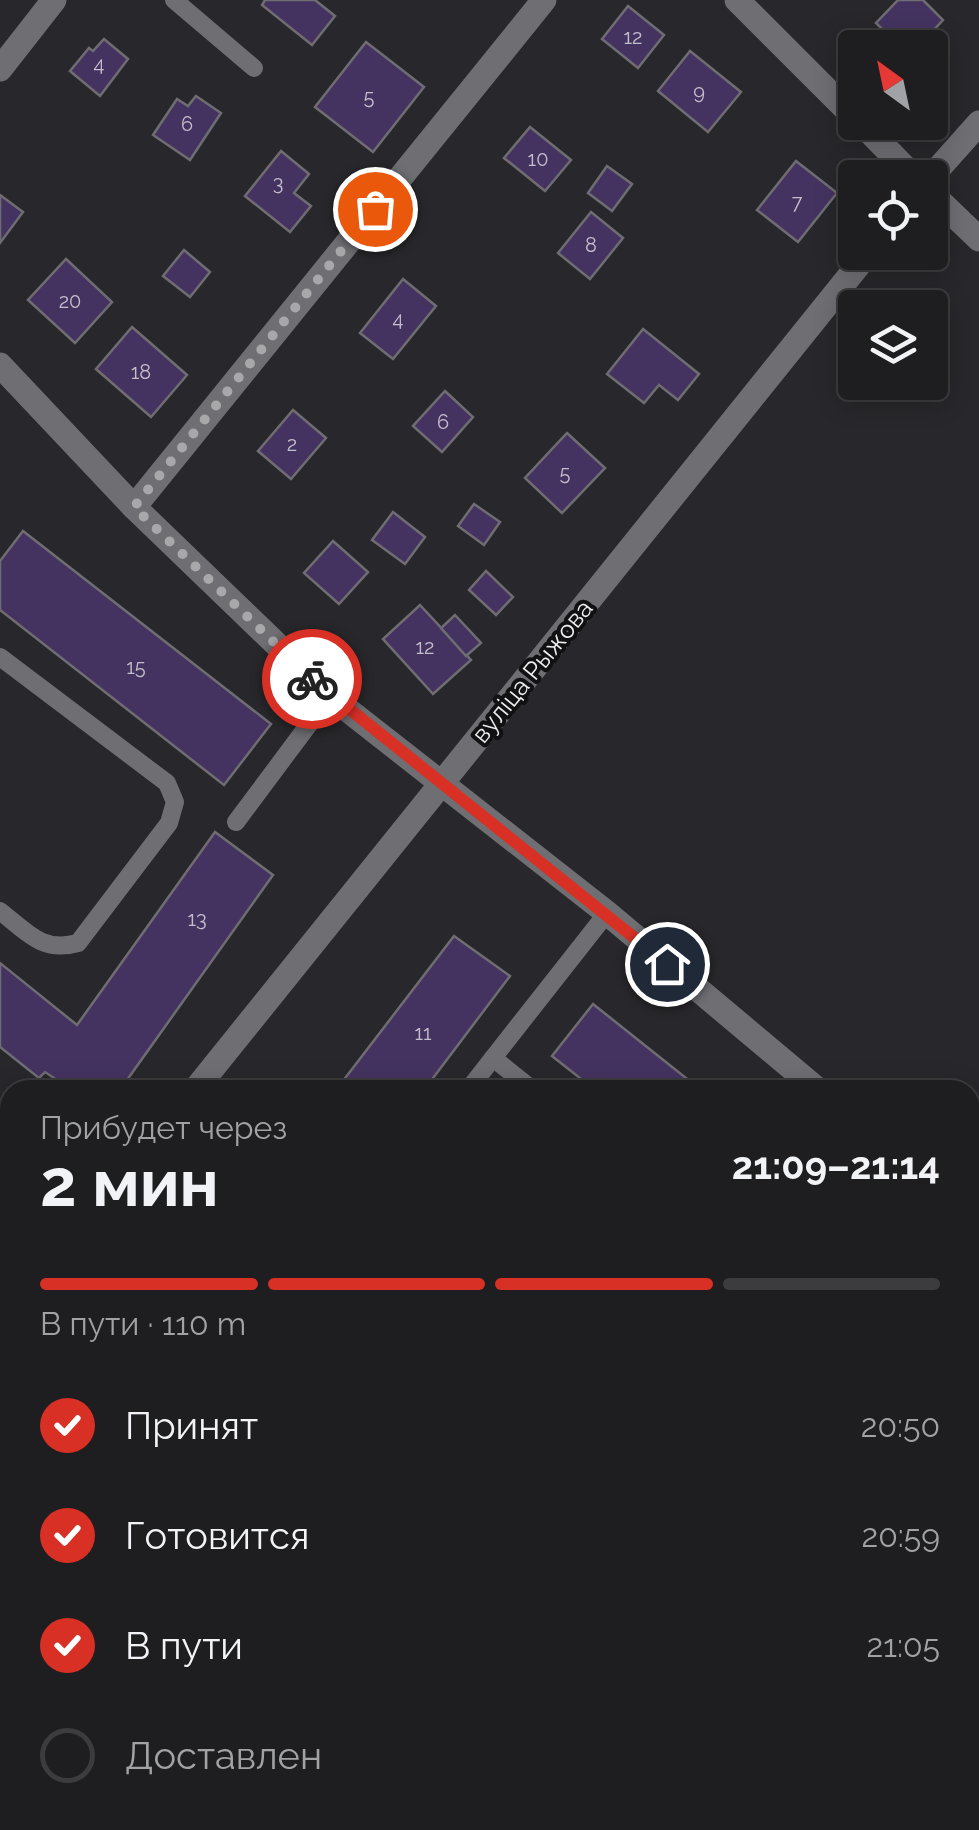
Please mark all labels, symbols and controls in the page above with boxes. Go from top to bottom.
house number: 12 [624,25,642,49]
north arrow [838,30,948,140]
map controls [838,30,948,400]
house number: 4 [94,52,105,76]
house number: 9 [693,80,705,104]
house number: 5 [364,85,375,109]
house number: 6 [181,112,193,136]
house number: 10 [528,147,548,171]
button: locate [838,160,948,270]
pin [333,167,418,252]
house number: 3 [273,171,283,195]
icon: bag [348,182,403,237]
house number: 7 [792,190,803,214]
house number: 8 [585,233,597,257]
house number: 20 [59,289,81,313]
button: layers [838,290,948,400]
house number: 4 [393,307,404,331]
house number: 18 [131,360,151,384]
house number: 6 [437,410,449,434]
house number: 2 [287,432,297,456]
house number: 5 [560,461,571,485]
street label: вуліца Рыжова [465,593,599,749]
courier [262,629,362,729]
house number: 12 [416,635,434,659]
icon: bike [285,652,340,707]
house number: 15 [126,655,146,679]
house number: 13 [187,907,207,931]
pin [625,922,710,1007]
icon: home [640,937,695,992]
house number: 11 [414,1021,432,1045]
text: Прибудет через [40,1109,287,1146]
text: 21:09–21:14 [732,1143,940,1188]
text: 2 мин [40,1145,219,1221]
text: В пути · 110 m [40,1305,246,1342]
icon: check [40,1398,95,1453]
text: Принят [125,1403,258,1448]
text: 20:50 [861,1407,940,1444]
icon: check [40,1508,95,1563]
text: Готовится [125,1513,309,1558]
text: 20:59 [862,1517,940,1554]
icon: check [40,1618,95,1673]
text: В пути [125,1623,243,1668]
text: 21:05 [867,1627,940,1664]
text: Доставлен [125,1733,322,1778]

